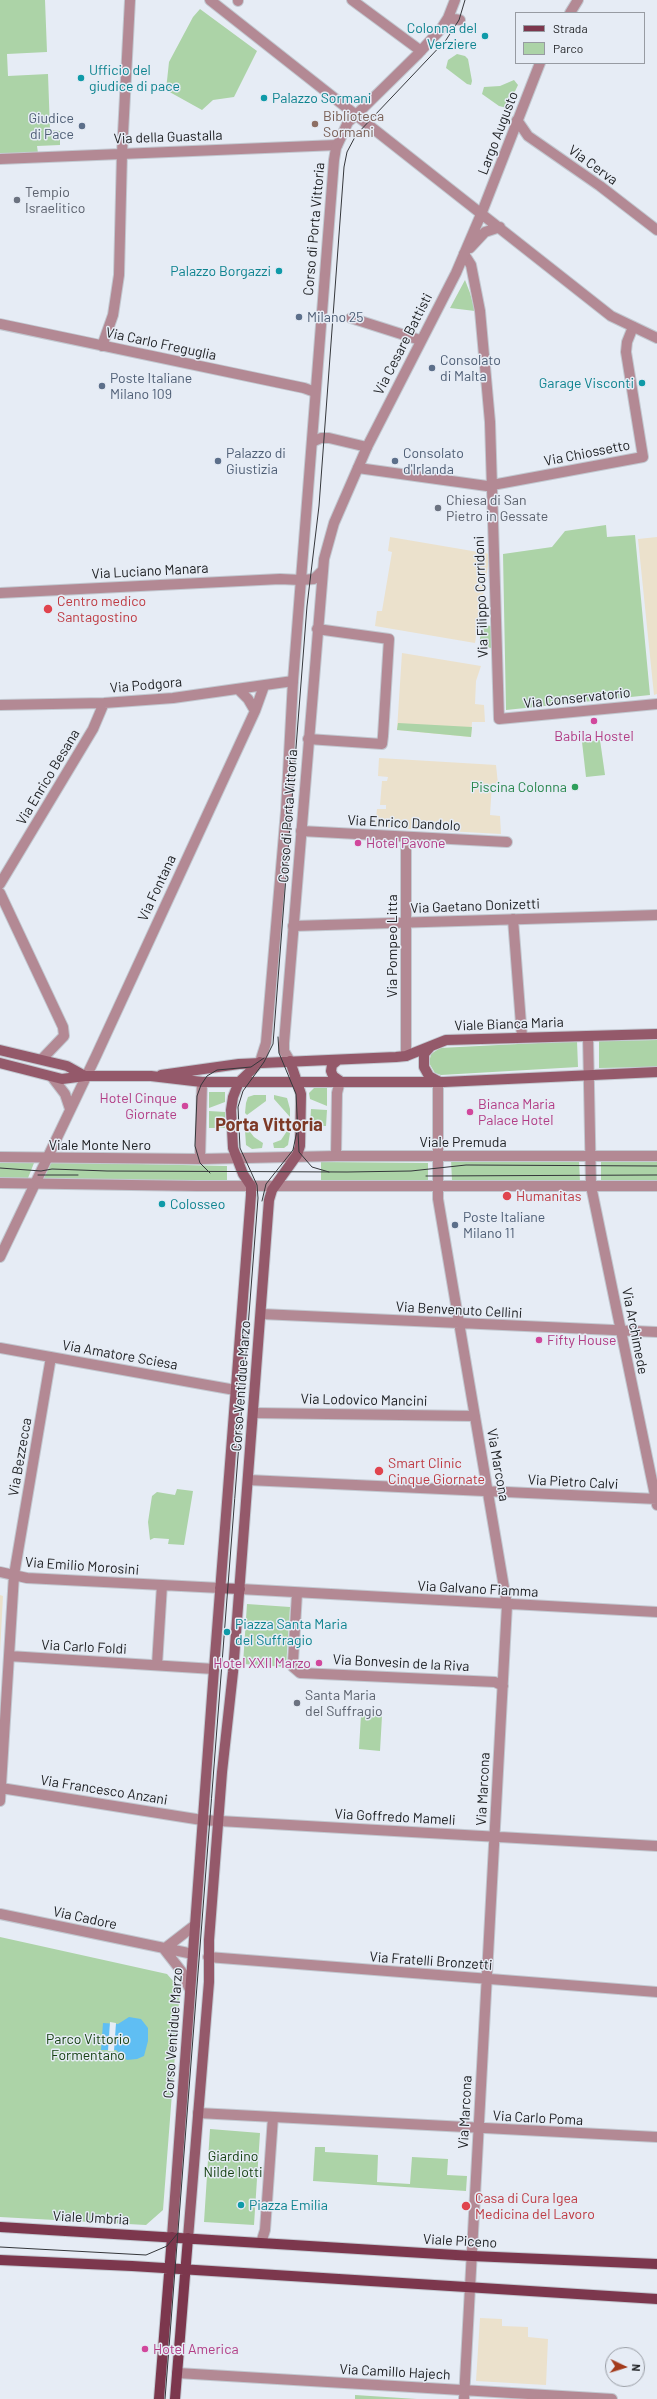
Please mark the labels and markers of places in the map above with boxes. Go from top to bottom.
place label: Colonna del Verziere [407,20,477,52]
marker: Colonna del Verziere [480,31,490,41]
place label: Ufficio del giudice di pace [89,62,180,94]
marker: Ufficio del giudice di pace [76,73,86,83]
place label: Palazzo Sormani [272,90,371,106]
marker: Palazzo Sormani [259,93,269,103]
place label: Biblioteca Sormani [323,108,384,140]
place label: Giudice di Pace [28,110,74,142]
marker: Biblioteca Sormani [310,119,320,129]
marker: Giudice di Pace [77,121,87,131]
place label: Tempio Israelitico [25,184,85,216]
marker: Tempio Israelitico [12,195,22,205]
place label: Palazzo Borgazzi [170,263,271,279]
marker: Palazzo Borgazzi [274,266,284,276]
place label: Milano 25 [307,309,364,325]
marker: Milano 25 [294,312,304,322]
place label: Consolato di Malta [440,352,501,384]
marker: Consolato di Malta [427,363,437,373]
place label: Poste Italiane Milano 109 [110,370,192,402]
place label: Garage Visconti [539,375,634,391]
marker: Garage Visconti [637,378,647,388]
marker: Poste Italiane Milano 109 [97,381,107,391]
place label: Palazzo di Giustizia [226,445,286,478]
place label: Consolato d'Irlanda [403,445,464,478]
marker: Palazzo di Giustizia [213,456,223,466]
marker: Consolato d'Irlanda [390,456,400,466]
place label: Chiesa di San Pietro in Gessate [446,492,548,524]
marker: Chiesa di San Pietro in Gessate [433,503,443,513]
place label: Centro medico Santagostino [57,593,146,626]
marker: Centro medico Santagostino [42,603,54,615]
marker: Babila Hostel [589,716,599,726]
place label: Babila Hostel [554,728,634,744]
place label: Piscina Colonna [471,779,567,795]
marker: Piscina Colonna [570,782,580,792]
place label: Hotel Pavone [366,835,445,851]
marker: Hotel Pavone [353,838,363,848]
place label: Hotel Cinque Giornate [100,1090,177,1122]
place label: Bianca Maria Palace Hotel [478,1096,555,1128]
marker: Hotel Cinque Giornate [180,1101,190,1111]
marker: Bianca Maria Palace Hotel [465,1107,475,1117]
place label: Humanitas [516,1188,581,1204]
marker: Humanitas [501,1190,513,1202]
place label: Colosseo [170,1196,225,1212]
marker: Colosseo [157,1199,167,1209]
place label: Poste Italiane Milano 11 [463,1209,545,1242]
marker: Poste Italiane Milano 11 [450,1220,460,1230]
place label: Fifty House [547,1332,616,1348]
marker: Fifty House [534,1335,544,1345]
place label: Smart Clinic Cinque Giornate [388,1455,485,1488]
marker: Smart Clinic Cinque Giornate [373,1465,385,1477]
place label: Piazza Santa Maria del Suffragio [235,1616,347,1648]
marker: Piazza Santa Maria del Suffragio [222,1627,232,1637]
place label: Hotel XXII Marzo [213,1655,311,1671]
marker: Hotel XXII Marzo [314,1658,324,1668]
place label: Santa Maria del Suffragio [305,1687,383,1720]
marker: Santa Maria del Suffragio [292,1698,302,1708]
place label: Casa di Cura Igea Medicina del Lavoro [475,2190,595,2222]
place label: Piazza Emilia [249,2197,328,2213]
marker: Piazza Emilia [236,2200,246,2210]
marker: Casa di Cura Igea Medicina del Lavoro [460,2200,472,2212]
place label: Hotel America [153,2341,239,2357]
marker: Hotel America [140,2344,150,2354]

